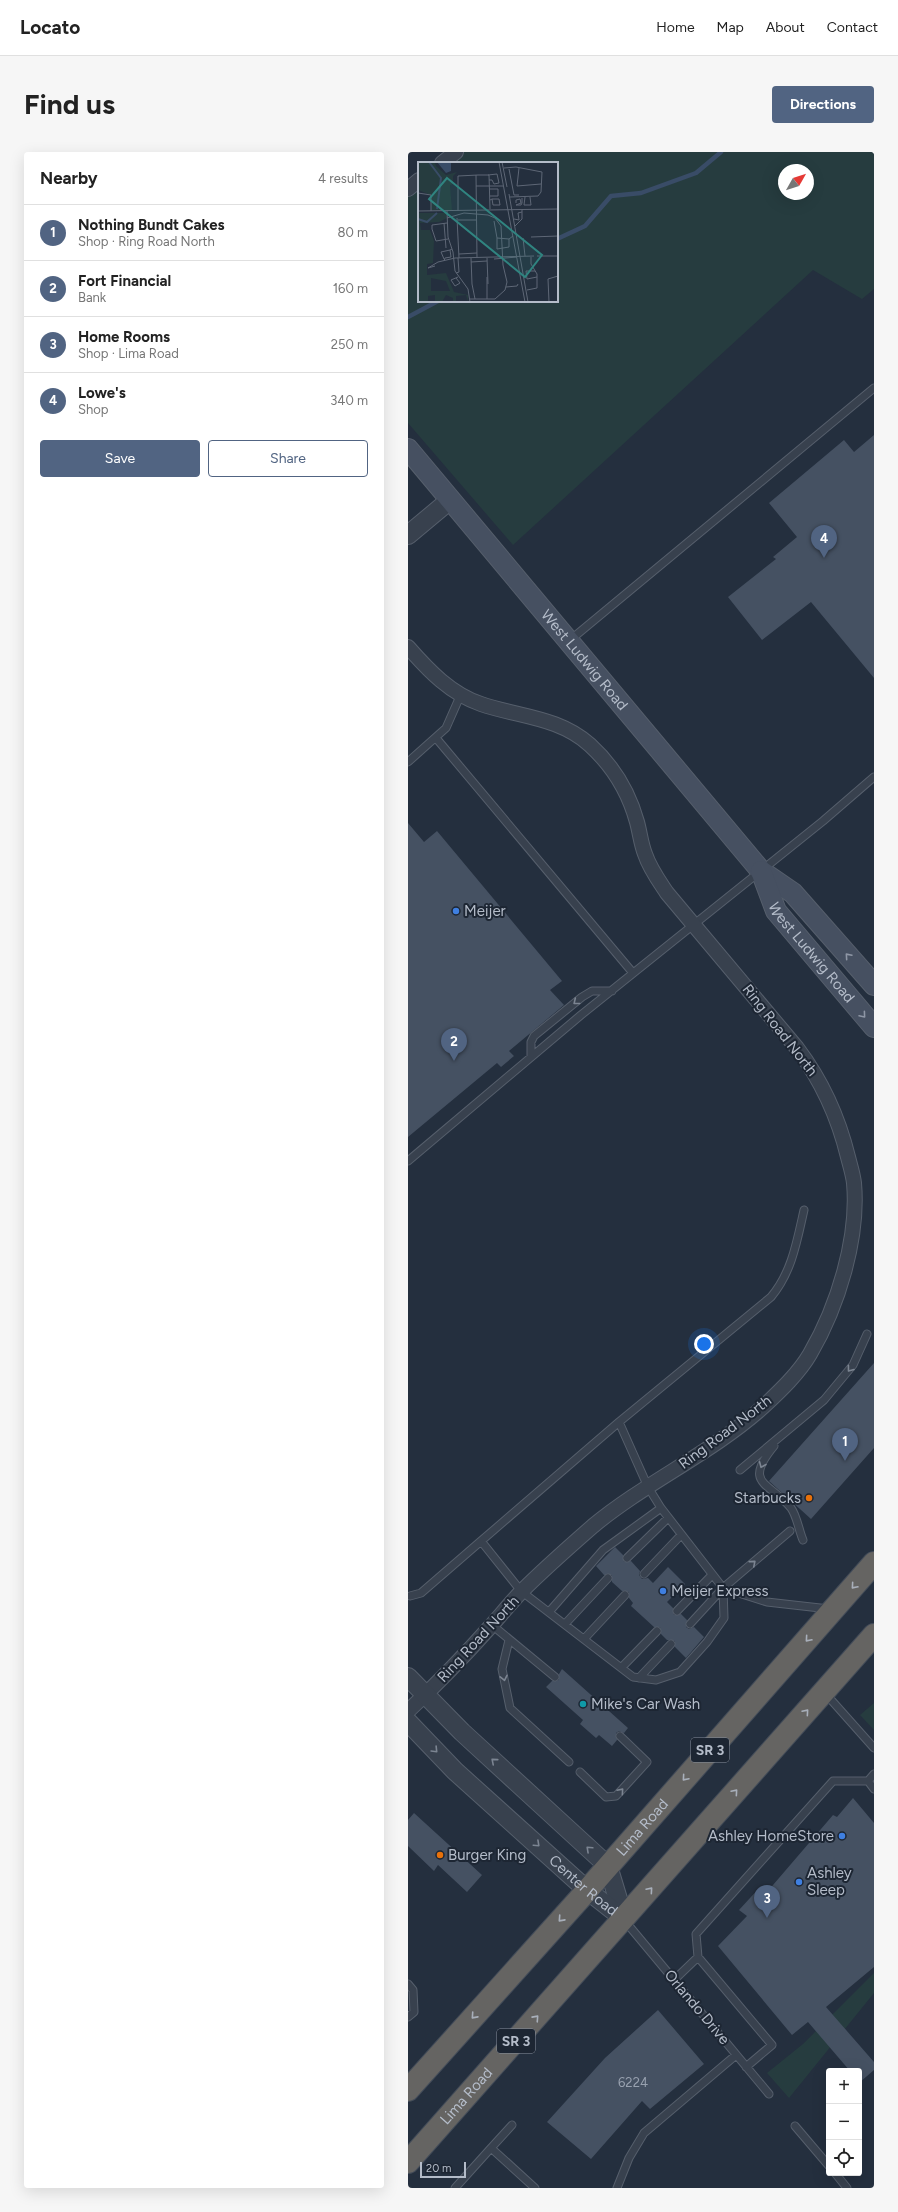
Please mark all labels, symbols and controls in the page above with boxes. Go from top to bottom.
text: Locato [20,16,80,39]
text: Home [656,19,695,36]
text: Map [717,19,744,36]
text: About [766,19,805,36]
text: Contact [827,19,878,36]
button: Directions [772,86,874,123]
text: Find us [24,87,115,121]
inset map [418,162,558,302]
north arrow [778,164,814,200]
text: Nearby [40,168,98,188]
text: 4 results [318,171,368,186]
text: Nothing Bundt Cakes [78,216,225,234]
text: 1 [50,225,56,240]
text: 80 m [337,225,368,240]
text: Shop · Ring Road North [78,234,215,249]
text: Fort Financial [78,272,171,290]
text: 2 [49,281,57,296]
text: 160 m [333,281,368,296]
text: Bank [78,290,106,305]
text: Home Rooms [78,328,170,346]
text: 3 [49,337,57,352]
text: 250 m [331,337,368,352]
text: Shop · Lima Road [78,346,179,361]
text: Lowe's [78,384,126,402]
text: 4 [49,393,57,408]
text: 340 m [330,393,368,408]
text: Shop [78,402,108,417]
button: Save [40,440,200,477]
button: Share [208,440,368,477]
pin: 4 [811,525,837,558]
street label: West Ludwig Road [537,606,632,714]
street label: West Ludwig Road [765,900,858,1006]
place label: Meijer [464,902,506,920]
marker: Meijer [451,906,461,916]
one-way arrow [846,953,853,961]
street label: Ring Road North [739,981,821,1079]
one-way arrow [573,997,580,1004]
one-way arrow [859,1010,866,1018]
pin: 2 [441,1028,467,1061]
your location [694,1334,714,1354]
one-way arrow [848,1364,855,1371]
street label: Ring Road North [675,1391,775,1473]
pin: 1 [832,1428,858,1461]
one-way arrow [758,1462,766,1469]
place label: Starbucks [734,1489,801,1507]
marker: Starbucks [804,1493,814,1503]
one-way arrow [748,1561,756,1568]
one-way arrow [851,1581,858,1589]
place label: Meijer Express [671,1582,768,1600]
marker: Meijer Express [658,1586,668,1596]
street label: Ring Road North [433,1592,523,1686]
one-way arrow [805,1634,812,1641]
one-way arrow [499,1675,507,1681]
place label: Mike's Car Wash [591,1695,700,1713]
marker: Mike's Car Wash [578,1699,588,1709]
one-way arrow [801,1709,808,1717]
road number: SR 3 [691,1738,729,1762]
one-way arrow [430,1745,438,1753]
one-way arrow [491,1758,499,1765]
one-way arrow [682,1774,689,1781]
one-way arrow [617,1788,624,1796]
one-way arrow [731,1790,738,1797]
street label: Lima Road [612,1795,672,1860]
place label: Ashley HomeStore [708,1827,834,1845]
marker: Ashley HomeStore [837,1831,847,1841]
one-way arrow [532,1840,540,1847]
place label: Burger King [448,1846,526,1864]
one-way arrow [586,1846,594,1854]
marker: Burger King [435,1850,445,1860]
street label: Center Road [545,1851,621,1920]
place label: Ashley Sleep [807,1864,852,1899]
marker: Ashley Sleep [794,1877,804,1887]
pin: 3 [754,1885,780,1918]
one-way arrow [645,1887,652,1895]
one-way arrow [559,1915,566,1922]
street label: Orlando Drive [661,1966,733,2048]
one-way arrow [472,2011,479,2019]
one-way arrow [532,2015,539,2023]
road number: SR 3 [497,2029,535,2053]
street label: Lima Road [436,2064,496,2128]
map controls [826,2068,862,2176]
button: + [826,2068,862,2104]
house number: 6224 [618,2075,648,2090]
button: − [826,2104,862,2140]
button: locate [826,2140,862,2176]
scale bar [420,2160,466,2179]
text: 20 m [426,2162,451,2175]

